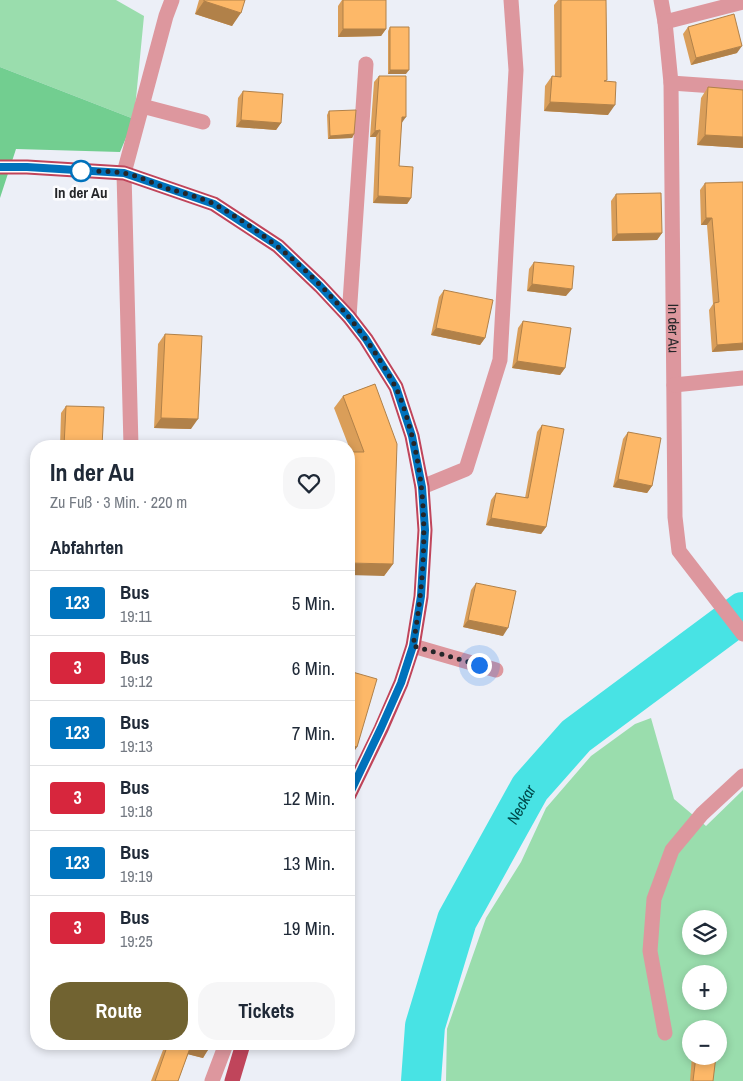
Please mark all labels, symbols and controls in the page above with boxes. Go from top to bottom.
marker: In der Au [70,160,92,182]
place label: In der Au [55,182,107,203]
street label: In der Au [663,304,684,353]
text: In der Au [50,456,135,488]
button: heart [283,457,335,509]
text: Zu Fuß · 3 Min. · 220 m [50,491,187,513]
text: Abfahrten [50,534,124,560]
text: Bus [120,579,149,605]
text: 123 [65,590,90,615]
text: 5 Min. [292,590,335,616]
text: 19:11 [120,605,152,627]
text: Bus [120,644,149,670]
your location [467,653,492,678]
text: 3 [73,655,82,680]
text: 6 Min. [292,655,335,681]
text: 19:12 [120,670,153,692]
text: Bus [120,709,149,735]
text: 123 [65,720,90,745]
text: 7 Min. [292,720,335,746]
text: 19:13 [120,735,153,757]
text: Bus [120,774,149,800]
water label: Neckar [501,780,541,828]
text: 3 [73,785,82,810]
text: 12 Min. [283,785,335,811]
text: 19:18 [120,800,153,822]
text: Bus [120,839,149,865]
text: 123 [65,850,90,875]
text: 13 Min. [283,850,335,876]
text: 19:19 [120,865,153,887]
text: Bus [120,904,149,930]
map controls [682,910,727,1065]
button: layers [682,910,727,955]
text: 3 [73,915,82,940]
text: 19 Min. [283,915,335,941]
text: 19:25 [120,930,153,952]
button: + [682,965,727,1010]
button: Route [50,982,188,1040]
button: Tickets [198,982,335,1040]
button: − [682,1020,727,1065]

